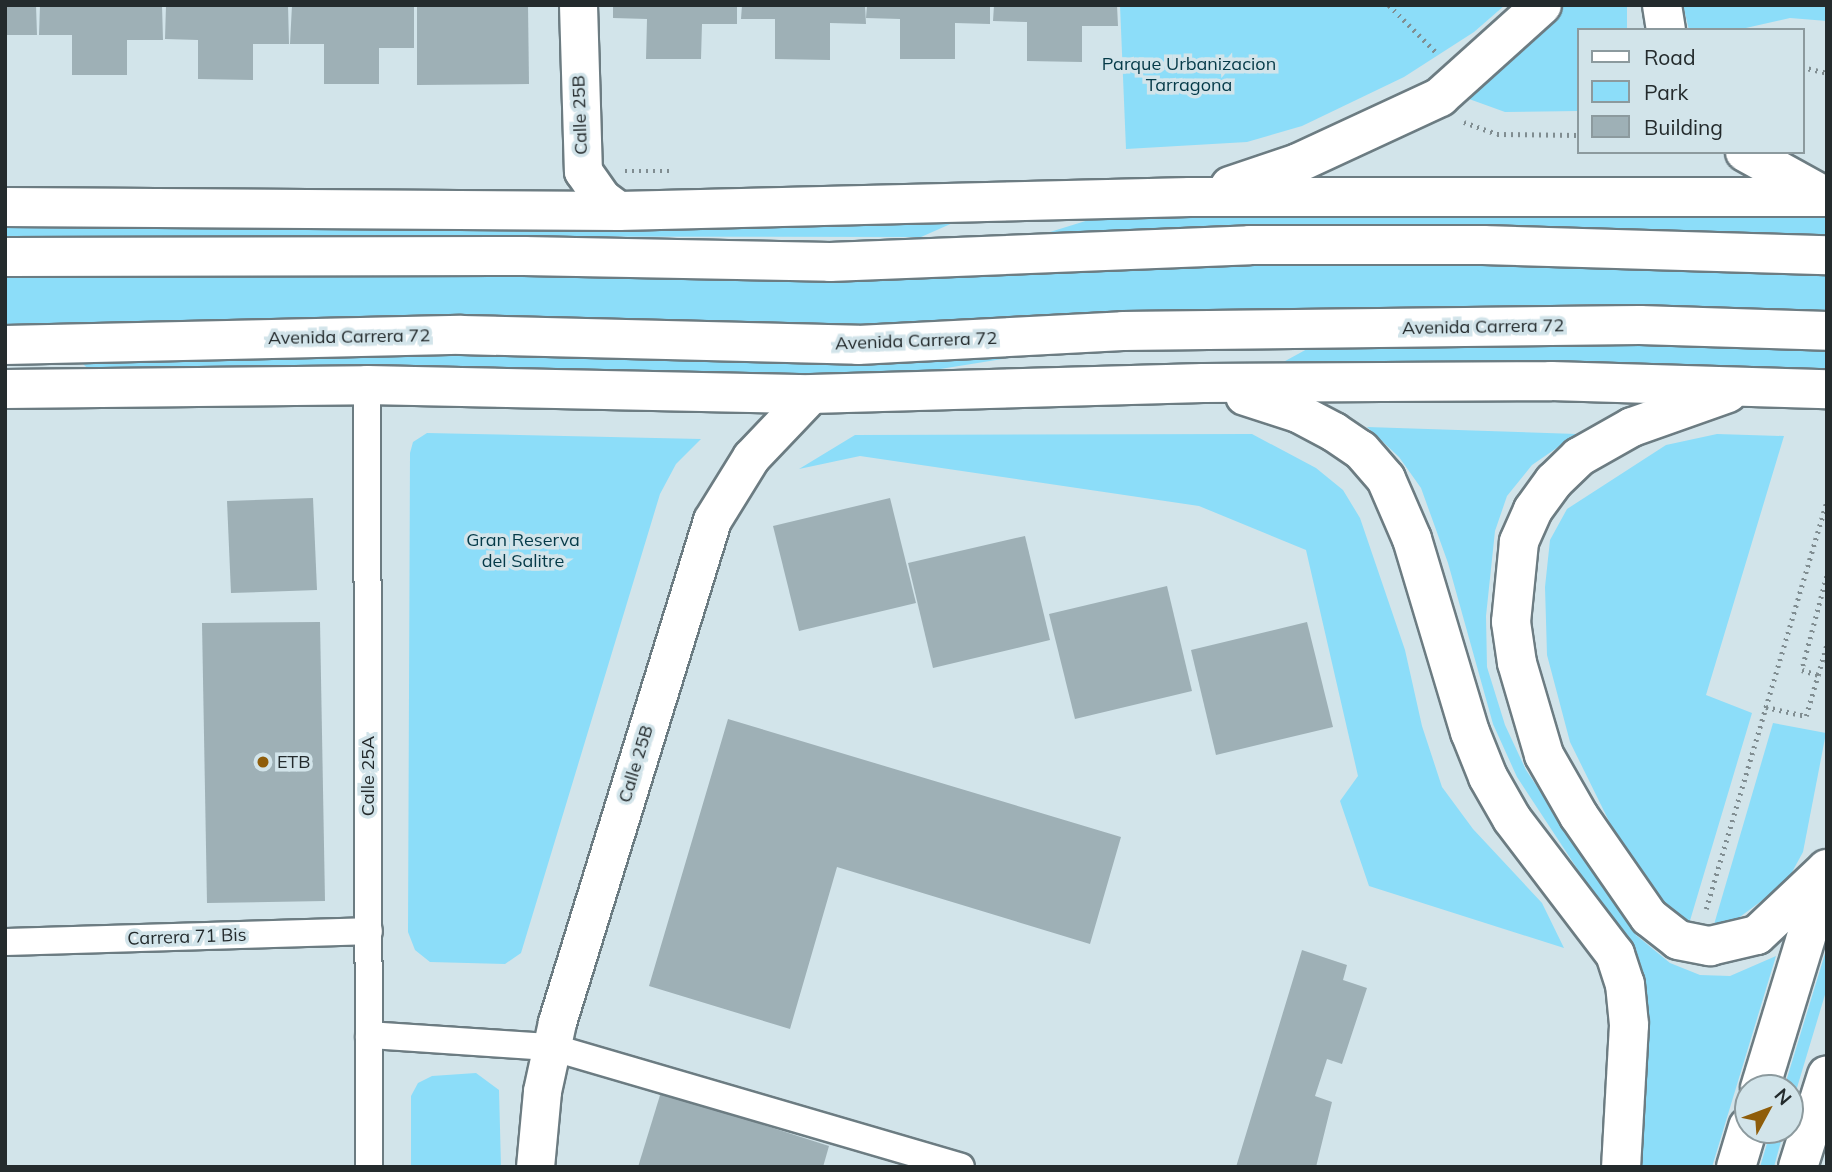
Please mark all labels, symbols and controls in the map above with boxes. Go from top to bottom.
legend [1576,28,1804,154]
text: Road [1644,44,1695,70]
park label: Parque Urbanizacion Tarragona [1102,54,1276,96]
street label: Calle 25B [568,75,592,155]
text: Park [1644,79,1688,105]
text: Building [1644,114,1723,140]
street label: Avenida Carrera 72 [1402,315,1564,339]
street label: Avenida Carrera 72 [268,325,430,349]
street label: Avenida Carrera 72 [835,327,997,355]
park label: Gran Reserva del Salitre [466,530,580,572]
street label: Calle 25B [614,723,658,805]
street label: Calle 25A [357,736,379,816]
place label: ETB [277,751,310,773]
marker: ETB [255,754,271,770]
street label: Carrera 71 Bis [127,924,247,950]
north arrow [1734,1074,1804,1144]
text: N [1770,1083,1797,1110]

